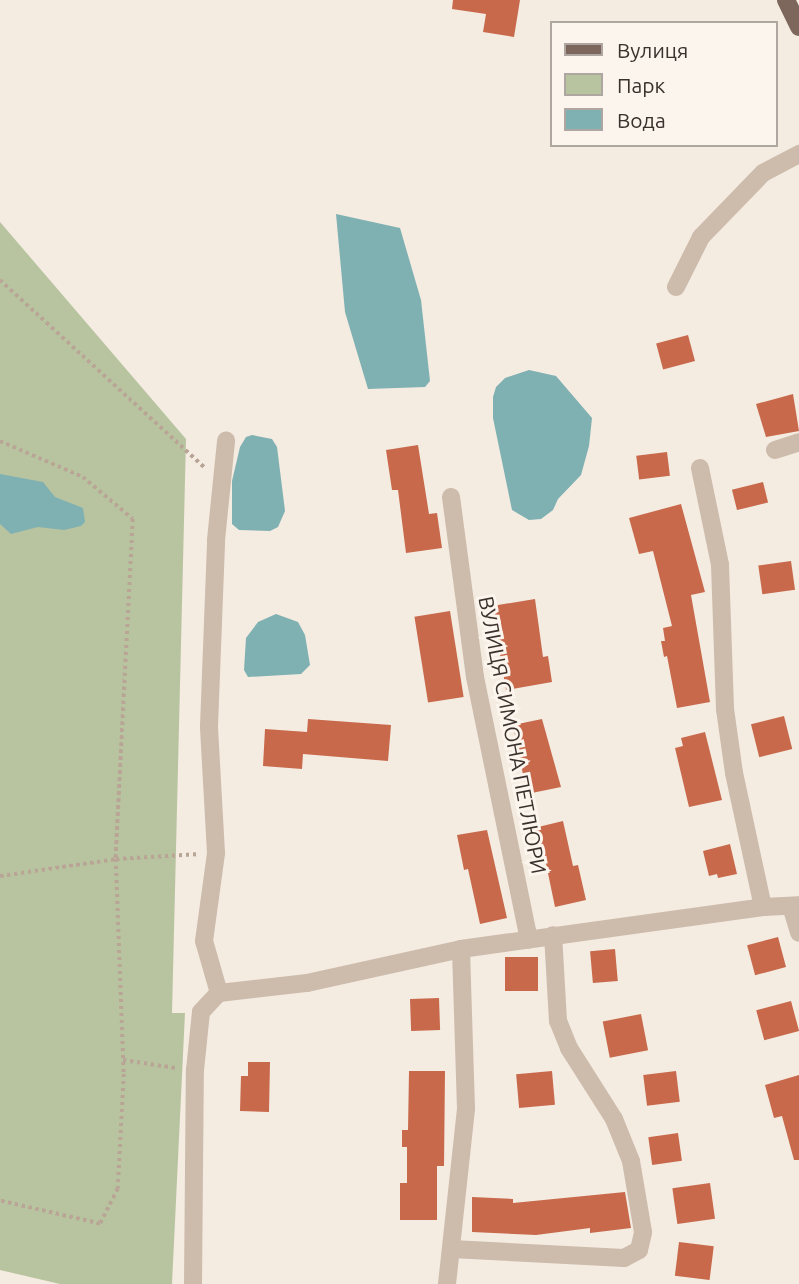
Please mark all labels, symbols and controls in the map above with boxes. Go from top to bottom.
legend [550,21,778,147]
text: Вулиця [617,38,688,62]
text: Парк [617,73,665,97]
text: Вода [617,108,666,132]
street label: ВУЛИЦЯ СИМОНА ПЕТЛЮРИ [474,594,552,876]

